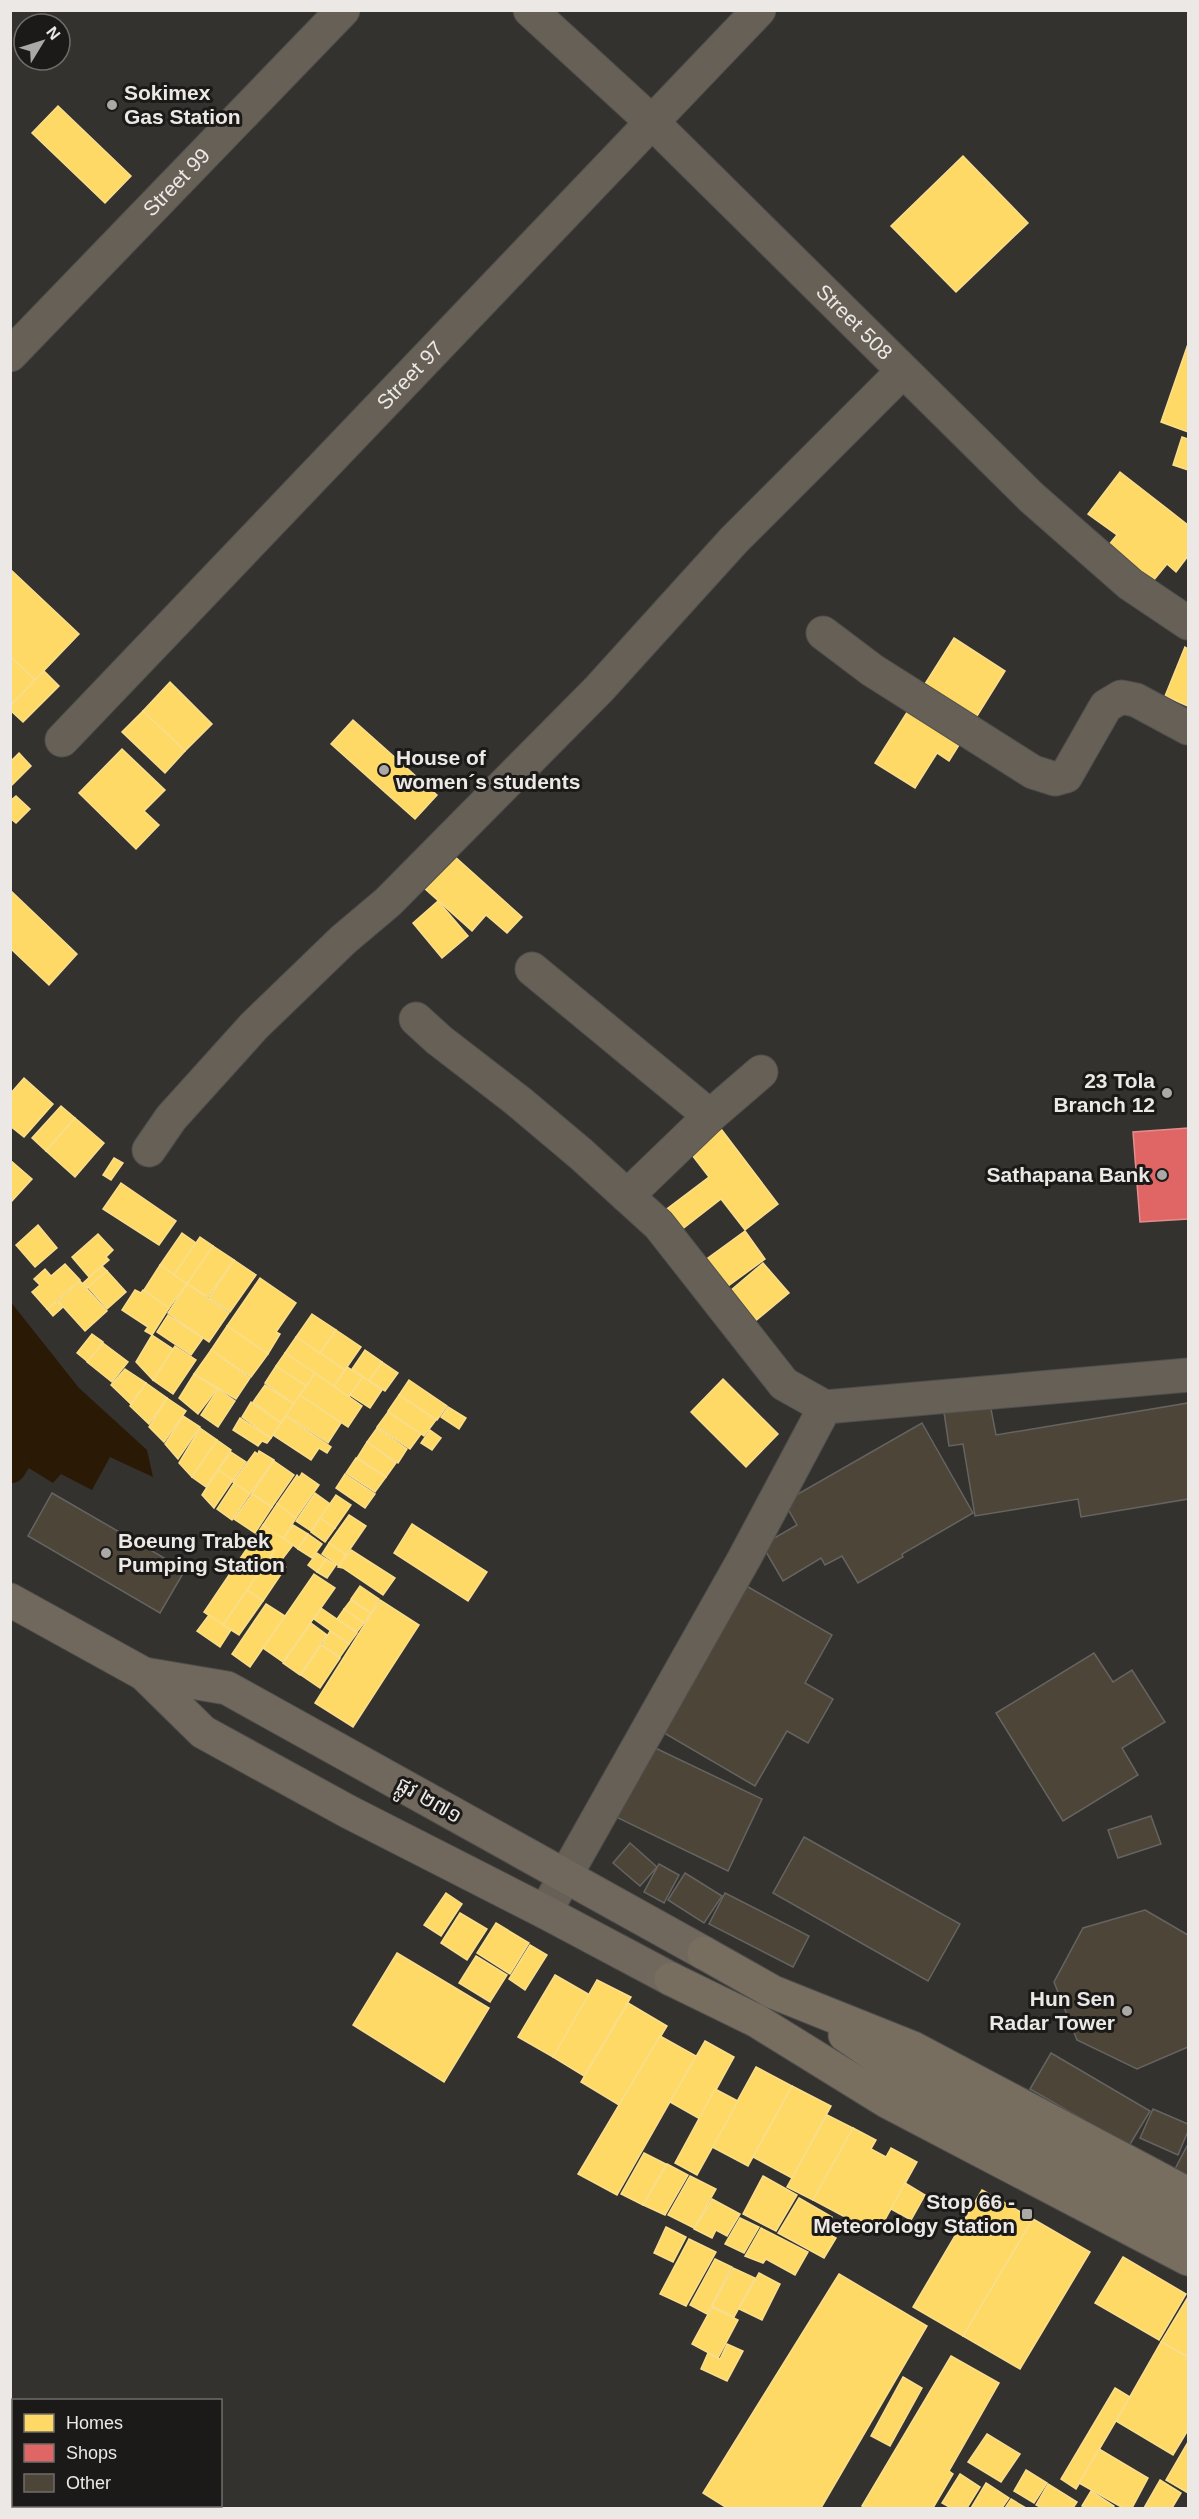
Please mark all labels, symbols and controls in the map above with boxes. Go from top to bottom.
north arrow [12,12,72,72]
text: N [43,23,64,43]
place label: Sokimex Gas Station [124,81,241,128]
marker: Sokimex Gas Station [105,98,119,112]
street label: Street 99 [138,143,214,221]
street label: Street 508 [812,279,897,364]
street label: Street 97 [372,336,447,414]
place label: House of women´s students [395,746,580,793]
marker: House of women´s students [377,763,391,777]
place label: 23 Tola Branch 12 [1053,1069,1155,1116]
marker: 23 Tola Branch 12 [1160,1086,1174,1100]
place label: Sathapana Bank [987,1163,1150,1186]
marker: Sathapana Bank [1155,1168,1169,1182]
place label: Boeung Trabek Pumping Station [118,1529,285,1576]
marker: Boeung Trabek Pumping Station [99,1546,113,1560]
street label: ផ្លូវ ២៧១ [388,1772,466,1835]
place label: Hun Sen Radar Tower [989,1987,1115,2034]
marker: Hun Sen Radar Tower [1120,2004,1134,2018]
place label: Stop 66 - Meteorology Station [813,2190,1015,2237]
marker: Stop 66 - Meteorology Station [1020,2207,1034,2221]
legend [12,2399,222,2507]
text: Homes [66,2413,123,2433]
text: Shops [66,2443,117,2463]
text: Other [66,2473,111,2493]

